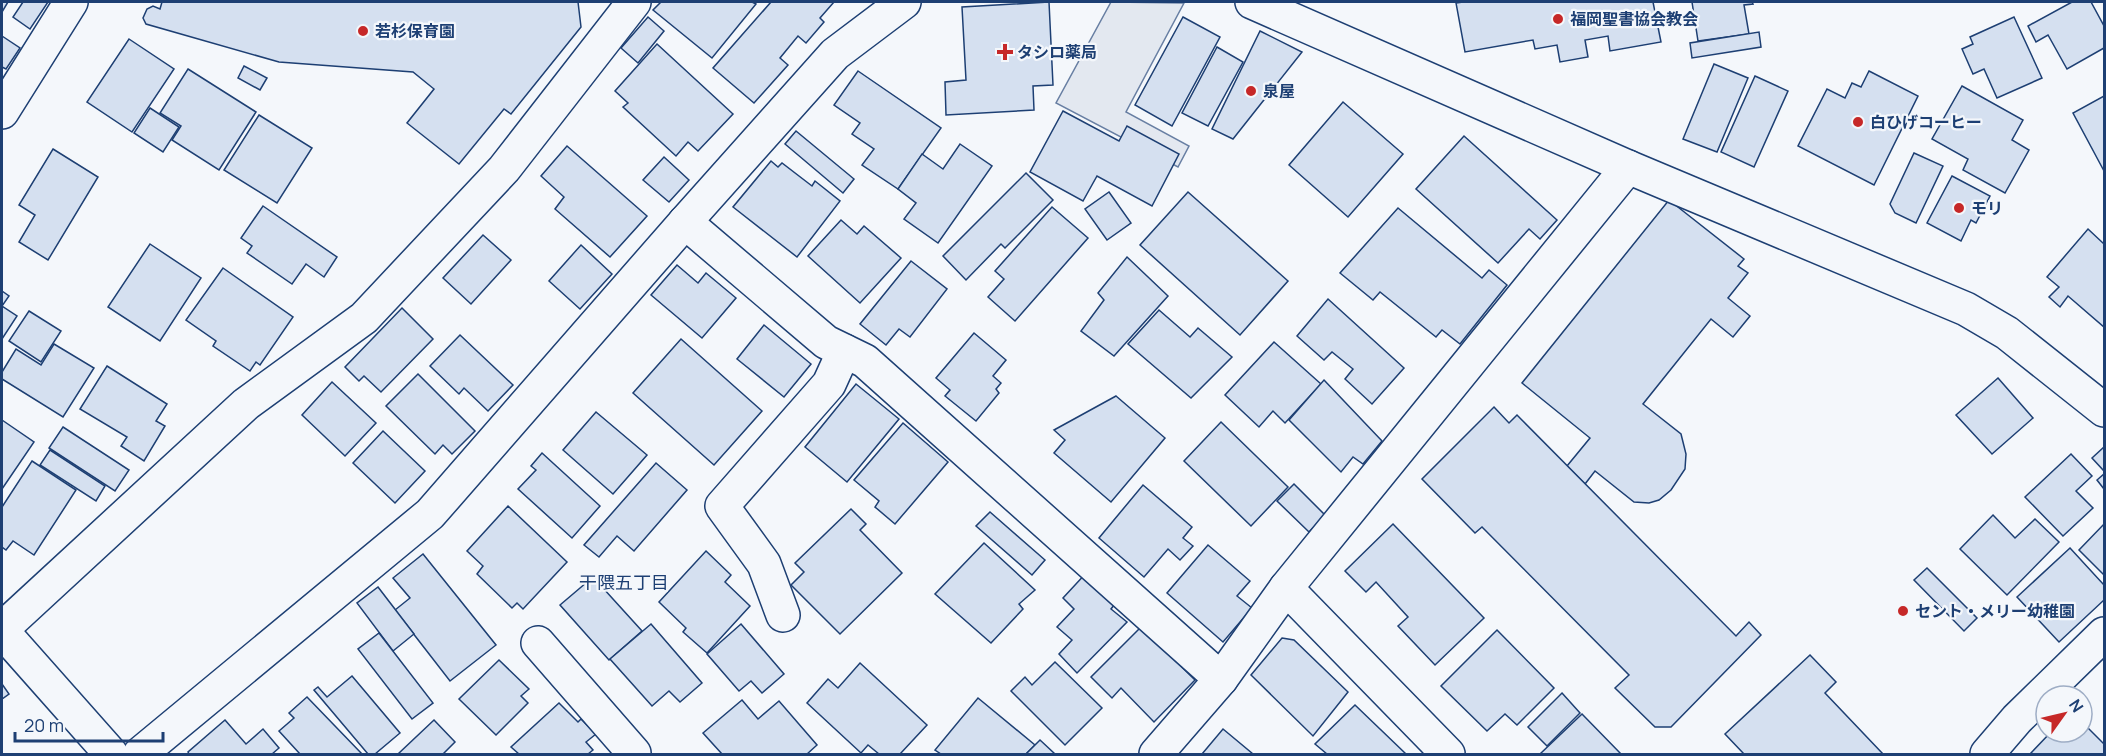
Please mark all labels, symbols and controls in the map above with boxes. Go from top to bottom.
place label: 福岡聖書協会教会 [1570,8,1698,30]
marker: 福岡聖書協会教会 [1551,12,1565,26]
place label: 若杉保育園 [375,20,455,42]
marker: 若杉保育園 [356,24,370,38]
place label: タシロ薬局 [1017,41,1097,63]
marker: タシロ薬局 [998,45,1012,59]
place label: 泉屋 [1263,80,1295,102]
marker: 泉屋 [1244,84,1258,98]
place label: 白ひげコーヒー [1870,111,1982,133]
marker: 白ひげコーヒー [1851,115,1865,129]
place label: モリ [1971,197,2003,219]
marker: モリ [1952,201,1966,215]
district label: 干隈五丁目 [579,570,669,594]
place label: セント・メリー幼稚園 [1915,600,2075,622]
marker: セント・メリー幼稚園 [1896,604,1910,618]
north arrow [2034,684,2094,744]
text: N [2064,695,2089,717]
scale bar [15,705,164,743]
text: 20 m [24,713,64,737]

